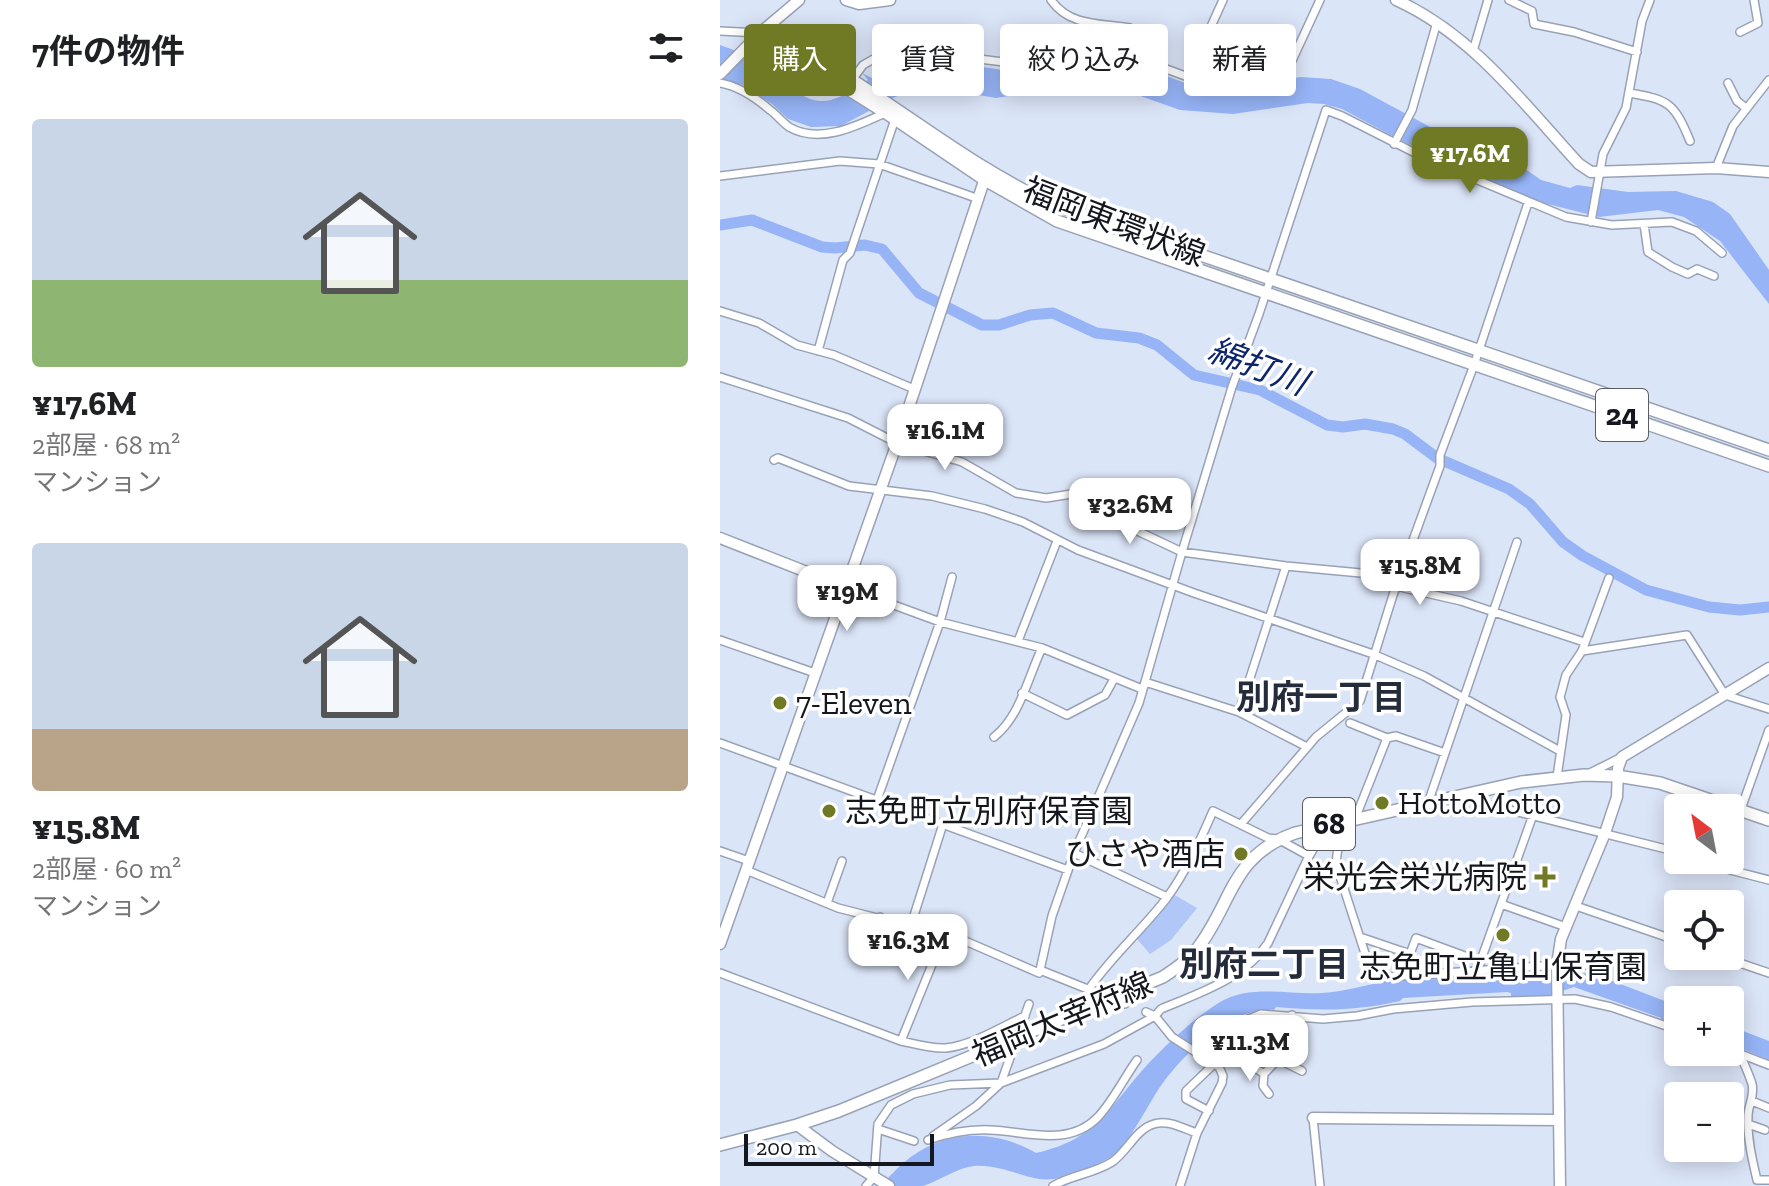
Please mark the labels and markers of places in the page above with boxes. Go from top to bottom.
pin: ¥17.6M [1405,127,1535,195]
pin: ¥16.1M [880,404,1010,472]
pin: ¥32.6M [1065,478,1195,546]
pin: ¥15.8M [1355,539,1485,607]
pin: ¥19M [800,565,894,633]
place label: 7-Eleven [796,684,912,722]
marker: 7-Eleven [771,694,789,712]
place label: HottoMotto [1398,784,1561,822]
place label: 志免町立別府保育園 [845,792,1133,830]
marker: HottoMotto [1373,794,1391,812]
marker: 志免町立別府保育園 [820,802,838,820]
place label: ひさや酒店 [1065,835,1225,873]
marker: ひさや酒店 [1232,845,1250,863]
place label: 栄光会栄光病院 [1303,858,1527,896]
marker: 栄光会栄光病院 [1534,866,1556,888]
pin: ¥16.3M [843,914,973,982]
marker: 志免町立亀山保育園 [1494,926,1512,944]
place label: 志免町立亀山保育園 [1359,948,1647,986]
pin: ¥11.3M [1185,1015,1315,1083]

